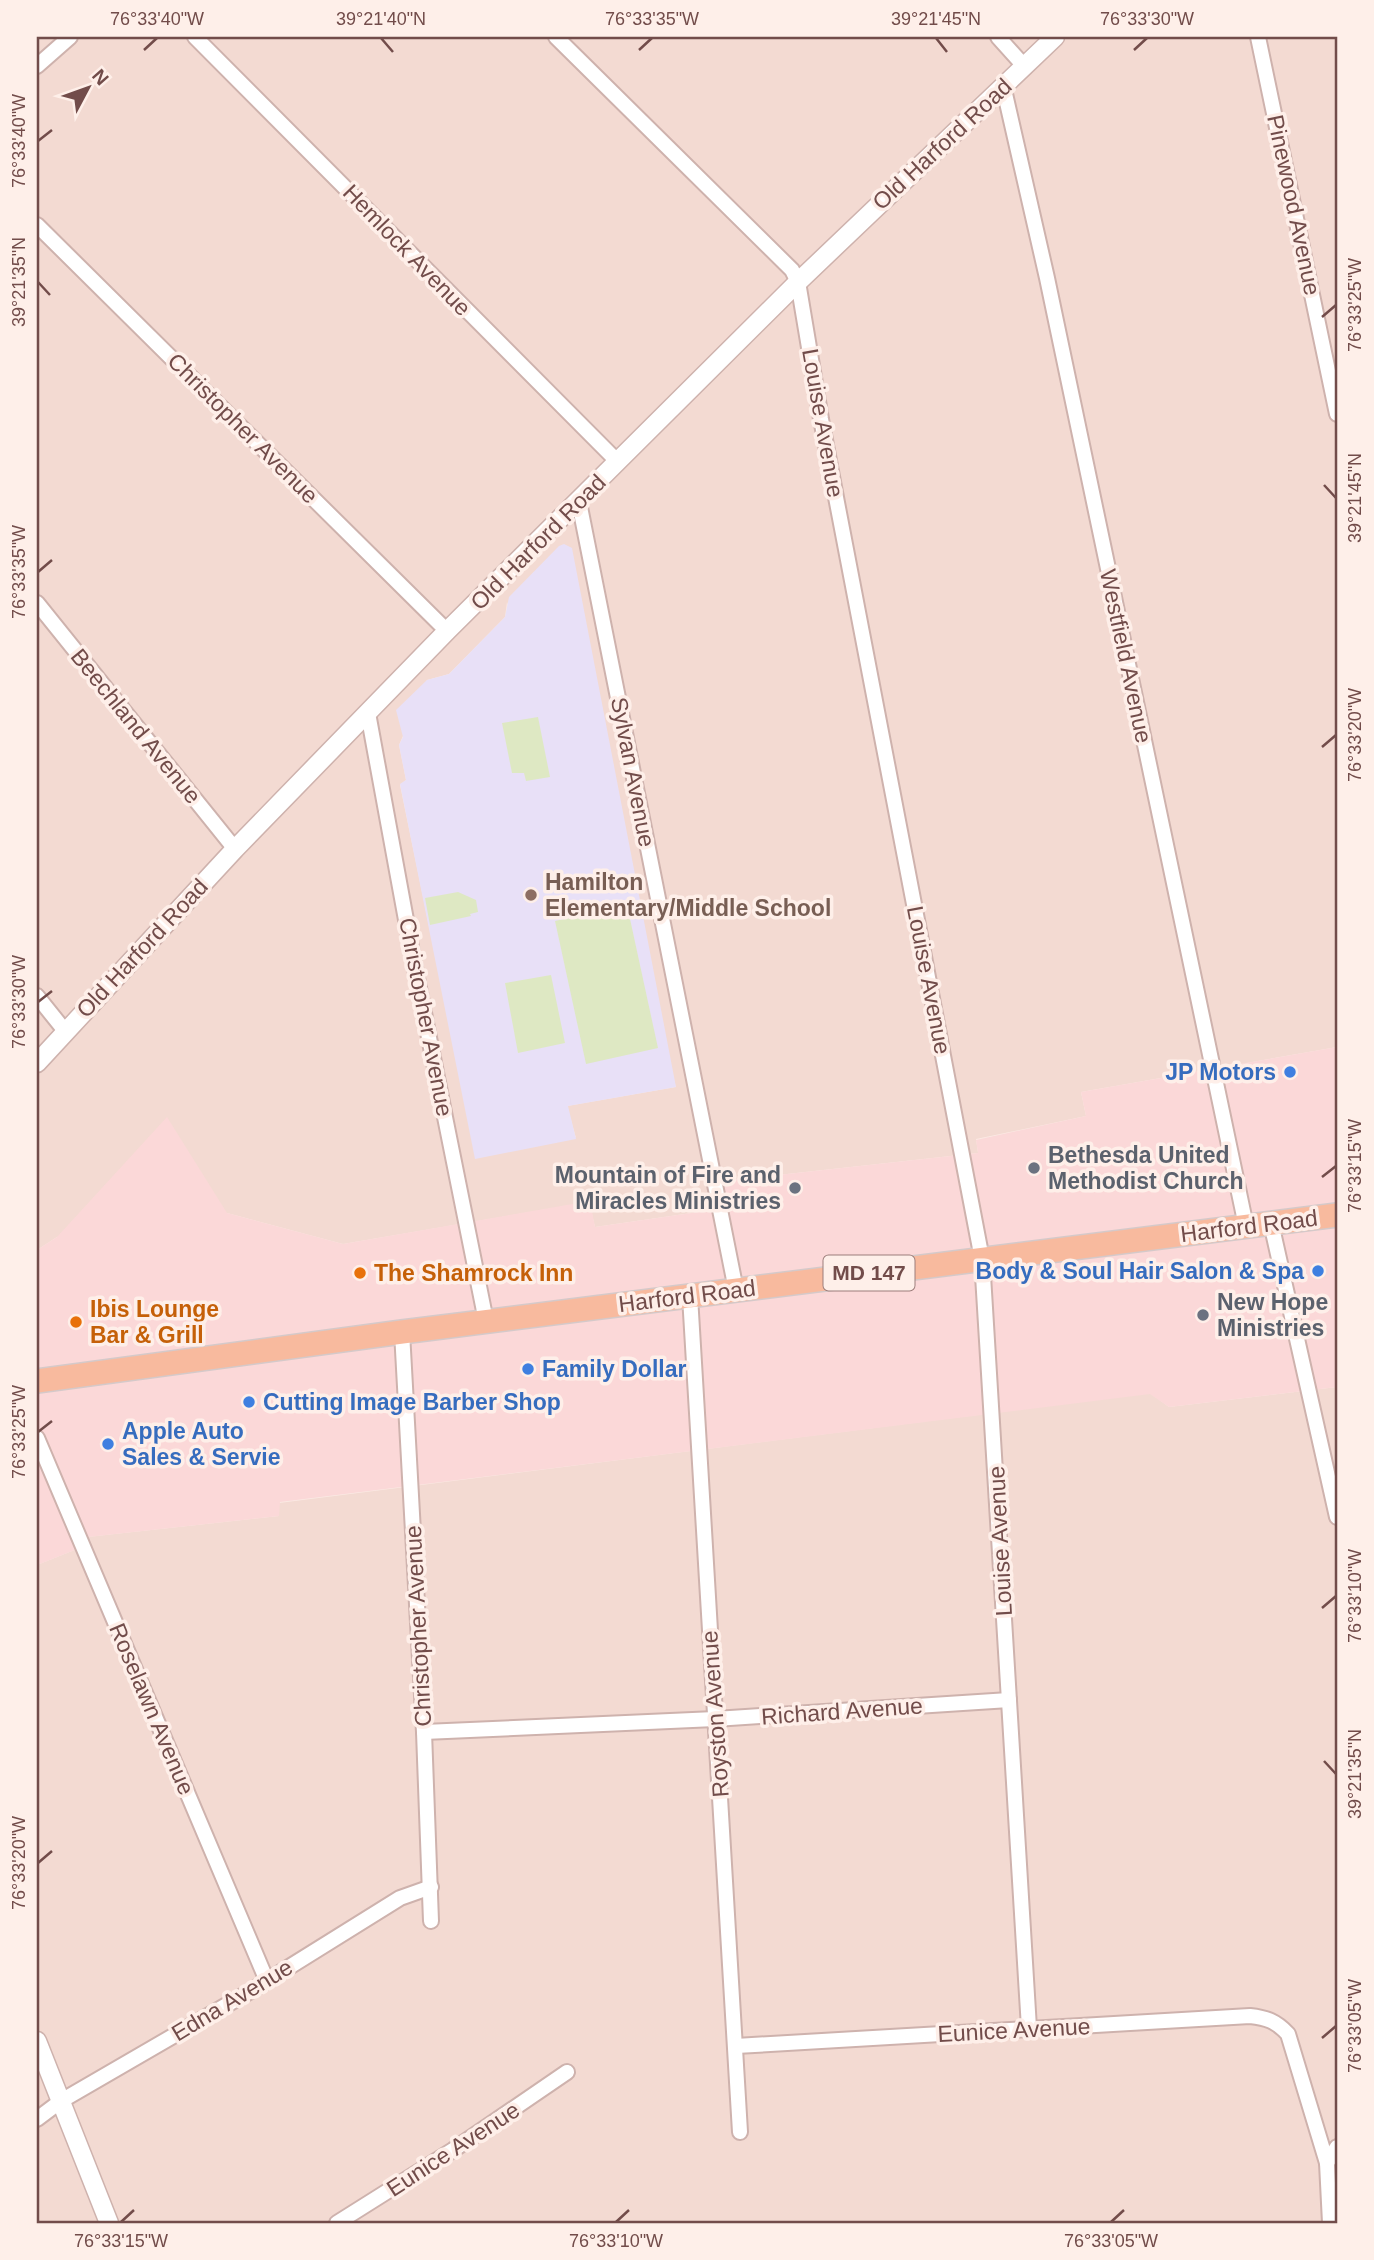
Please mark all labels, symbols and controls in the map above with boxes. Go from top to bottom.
text: 76°33'40"W [110,9,204,29]
text: 39°21'40"N [336,9,426,29]
text: 76°33'35"W [605,9,699,29]
text: 39°21'45"N [891,9,981,29]
text: 76°33'30"W [1100,9,1194,29]
north arrow [52,52,122,122]
text: N [88,65,113,89]
street label: Old Harford Road [867,73,1017,215]
text: 76°33'40"W [9,94,29,188]
street label: Pinewood Avenue [1262,112,1326,298]
street label: Hemlock Avenue [338,179,476,321]
text: 39°21'35"N [9,237,29,327]
text: 76°33'25"W [1345,258,1365,352]
street label: Louise Avenue [797,347,849,499]
street label: Christopher Avenue [163,348,323,508]
text: 39°21'45"N [1345,453,1365,543]
street label: Old Harford Road [465,469,611,615]
text: 76°33'35"W [9,525,29,619]
street label: Westfield Avenue [1095,567,1157,745]
street label: Beechland Avenue [66,643,206,809]
text: 76°33'20"W [1345,688,1365,782]
street label: Sylvan Avenue [606,695,660,849]
place label: Hamilton Elementary/Middle School [545,869,831,921]
street label: Old Harford Road [71,873,213,1023]
marker: Hamilton Elementary/Middle School [523,887,539,903]
street label: Louise Avenue [902,904,956,1056]
street label: Christopher Avenue [394,916,458,1118]
text: 76°33'30"W [9,955,29,1049]
place label: JP Motors [1165,1059,1276,1085]
marker: JP Motors [1282,1064,1298,1080]
text: 76°33'15"W [1345,1119,1365,1213]
place label: Bethesda United Methodist Church [1048,1142,1244,1194]
marker: Bethesda United Methodist Church [1026,1160,1042,1176]
place label: Mountain of Fire and Miracles Ministries [555,1162,781,1214]
marker: Mountain of Fire and Miracles Ministries [787,1180,803,1196]
street label: Harford Road [1179,1205,1319,1247]
road number: MD 147 [824,1256,914,1290]
place label: Body & Soul Hair Salon & Spa [976,1258,1304,1284]
place label: The Shamrock Inn [374,1260,573,1286]
marker: Body & Soul Hair Salon & Spa [1310,1263,1326,1279]
marker: The Shamrock Inn [352,1265,368,1281]
street label: Harford Road [617,1275,757,1317]
place label: New Hope Ministries [1217,1289,1328,1341]
place label: Ibis Lounge Bar & Grill [90,1296,219,1348]
marker: New Hope Ministries [1195,1307,1211,1323]
marker: Ibis Lounge Bar & Grill [68,1314,84,1330]
place label: Family Dollar [542,1356,686,1382]
marker: Family Dollar [520,1361,536,1377]
text: 76°33'25"W [9,1385,29,1479]
place label: Cutting Image Barber Shop [263,1389,561,1415]
marker: Cutting Image Barber Shop [241,1394,257,1410]
place label: Apple Auto Sales & Servie [122,1418,281,1470]
marker: Apple Auto Sales & Servie [100,1436,116,1452]
street label: Louise Avenue [983,1465,1017,1617]
street label: Christopher Avenue [400,1525,436,1727]
text: 76°33'10"W [1345,1549,1365,1643]
street label: Roselawn Avenue [104,1619,200,1799]
street label: Royston Avenue [696,1630,734,1798]
street label: Richard Avenue [760,1692,924,1730]
text: 39°21'35"N [1345,1729,1365,1819]
text: 76°33'20"W [9,1816,29,1910]
street label: Edna Avenue [167,1954,297,2046]
text: 76°33'05"W [1345,1979,1365,2073]
street label: Eunice Avenue [937,2013,1091,2047]
street label: Eunice Avenue [382,2096,524,2202]
text: 76°33'15"W [74,2231,168,2251]
text: 76°33'10"W [569,2231,663,2251]
text: 76°33'05"W [1064,2231,1158,2251]

